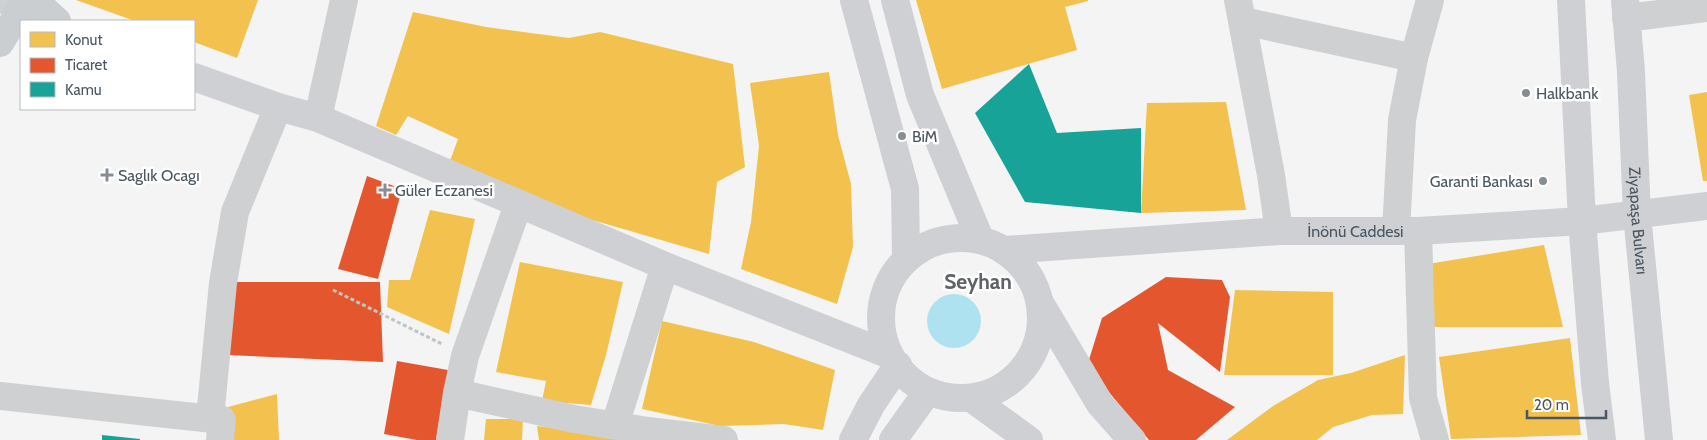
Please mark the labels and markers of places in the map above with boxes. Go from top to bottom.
place label: Halkbank [1536,84,1599,103]
marker: Halkbank [1520,87,1532,99]
place label: BiM [912,127,938,146]
marker: BiM [896,130,908,142]
place label: Saglık Ocagı [118,166,200,185]
marker: Saglık Ocagı [100,168,114,182]
place label: Garanti Bankası [1430,172,1533,191]
marker: Garanti Bankası [1537,175,1549,187]
place label: Güler Eczanesi [395,181,493,200]
marker: Güler Eczanesi [379,184,391,196]

